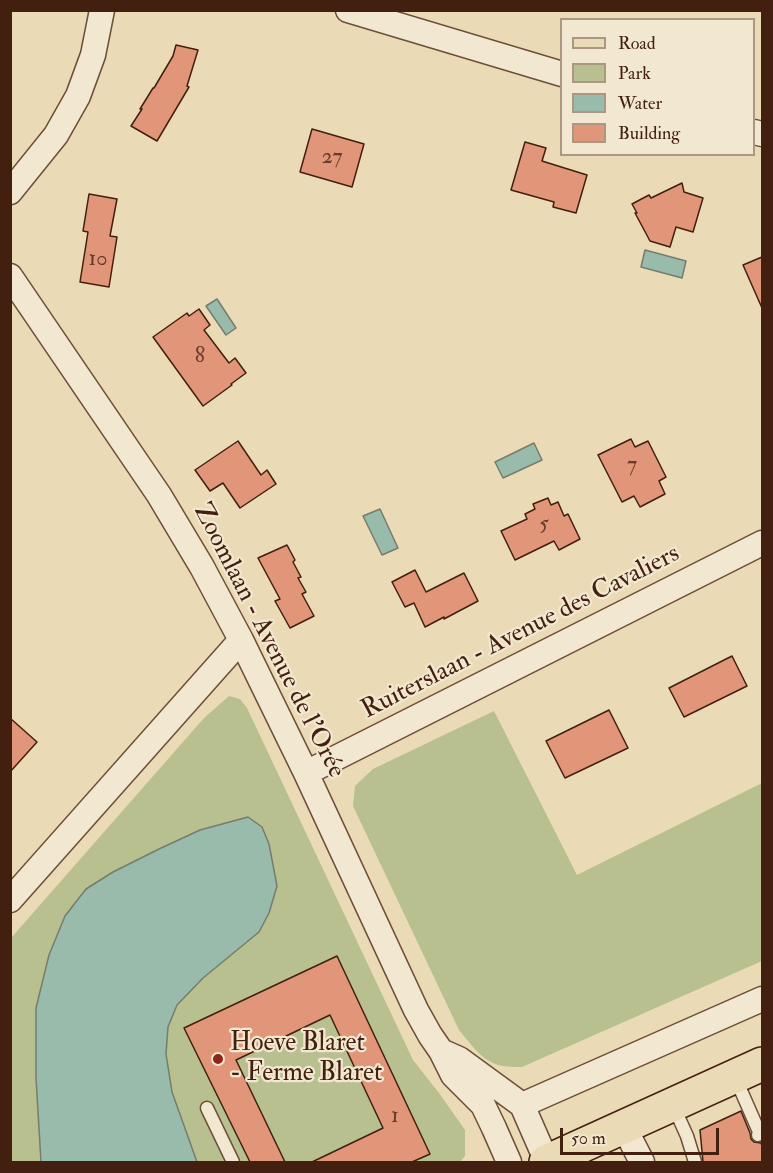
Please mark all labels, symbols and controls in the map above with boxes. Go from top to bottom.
legend [560,18,755,156]
text: Road [618,32,656,55]
text: Park [618,62,651,85]
text: Water [618,92,662,115]
text: Building [618,122,680,145]
house number: 27 [321,145,343,171]
house number: 10 [88,247,108,273]
house number: 8 [195,344,205,370]
house number: 7 [627,453,637,479]
street label: Zoomlaan - Avenue de l'Orée [185,499,351,783]
house number: 5 [539,512,549,538]
street label: Ruiterslaan - Avenue des Cavaliers [357,539,685,727]
place label: Hoeve Blaret - Ferme Blaret [230,1028,382,1090]
marker: Hoeve Blaret - Ferme Blaret [211,1052,225,1066]
house number: 1 [391,1104,399,1130]
scale bar [563,1116,722,1154]
text: 50 m [571,1127,606,1150]

